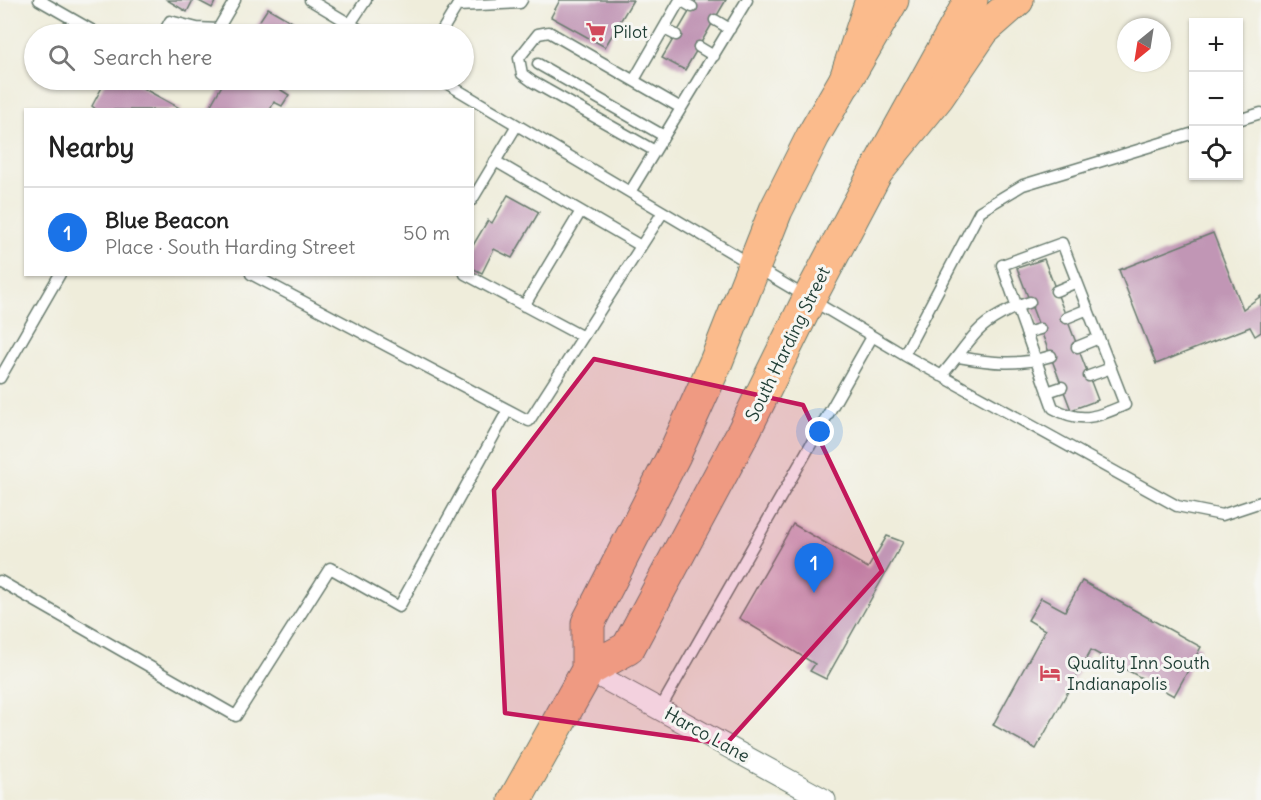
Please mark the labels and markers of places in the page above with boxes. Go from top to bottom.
supermarket icon: Pilot [584,20,608,44]
place label: Pilot [613,20,648,43]
pin: 1 [794,544,834,593]
place label: Quality Inn South Indianapolis [1067,651,1210,695]
hotel icon: Quality Inn South Indianapolis [1038,661,1062,685]

